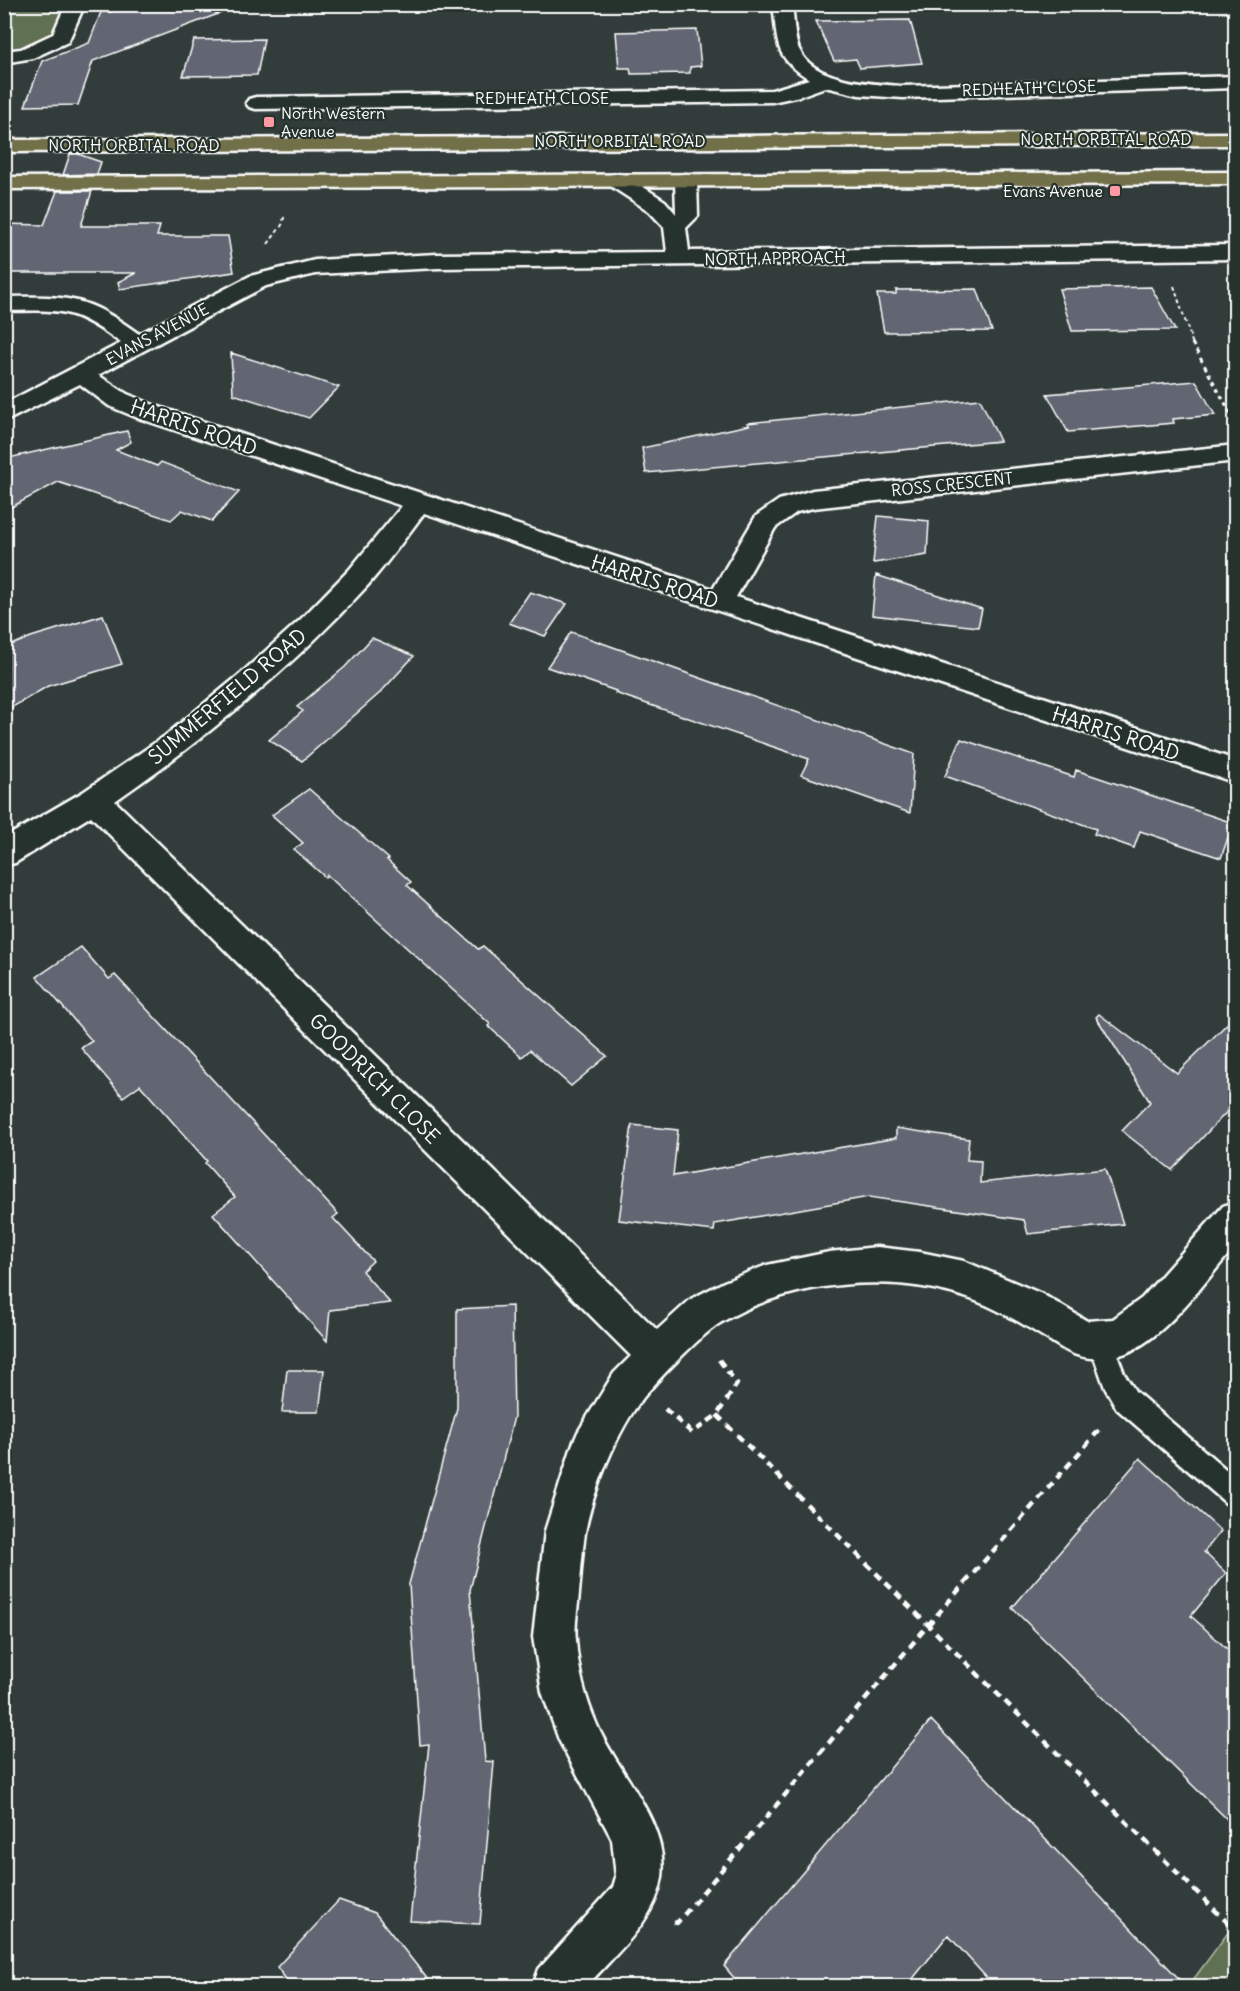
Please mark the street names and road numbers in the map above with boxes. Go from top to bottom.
street label: REDHEATH CLOSE [962,76,1096,100]
street label: REDHEATH CLOSE [475,88,609,108]
street label: NORTH ORBITAL ROAD [1020,129,1192,149]
street label: NORTH ORBITAL ROAD [534,131,706,151]
street label: NORTH ORBITAL ROAD [48,135,220,155]
street label: NORTH APPROACH [704,247,846,269]
street label: EVANS AVENUE [102,299,212,369]
street label: HARRIS ROAD [127,394,261,460]
street label: ROSS CRESCENT [890,468,1014,500]
street label: HARRIS ROAD [588,549,722,613]
street label: SUMMERFIELD ROAD [143,623,311,769]
street label: HARRIS ROAD [1049,701,1183,765]
street label: GOODRICH CLOSE [304,1007,446,1149]

